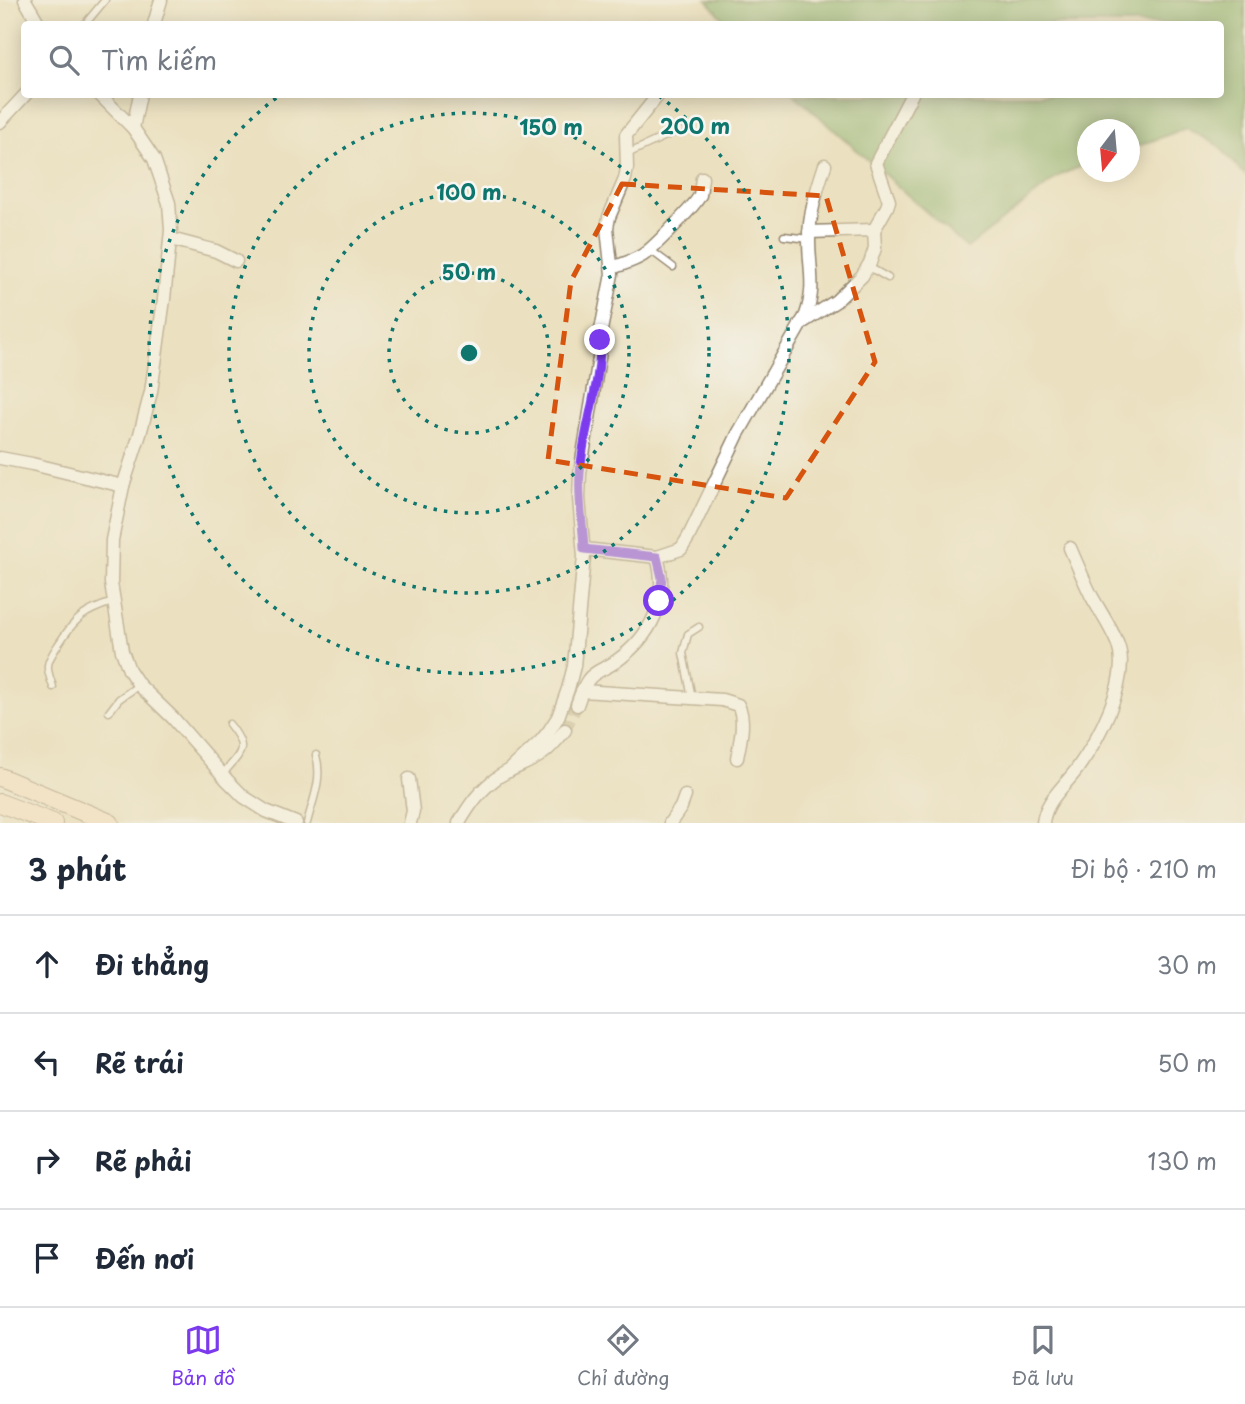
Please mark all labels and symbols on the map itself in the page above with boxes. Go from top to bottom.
text: 200 m [660,109,730,141]
text: 150 m [519,110,583,142]
north arrow [1077,119,1140,182]
text: 100 m [436,175,502,207]
text: 50 m [442,255,496,287]
route end [584,324,615,355]
centre of rings [457,341,481,365]
route start [643,585,674,616]

